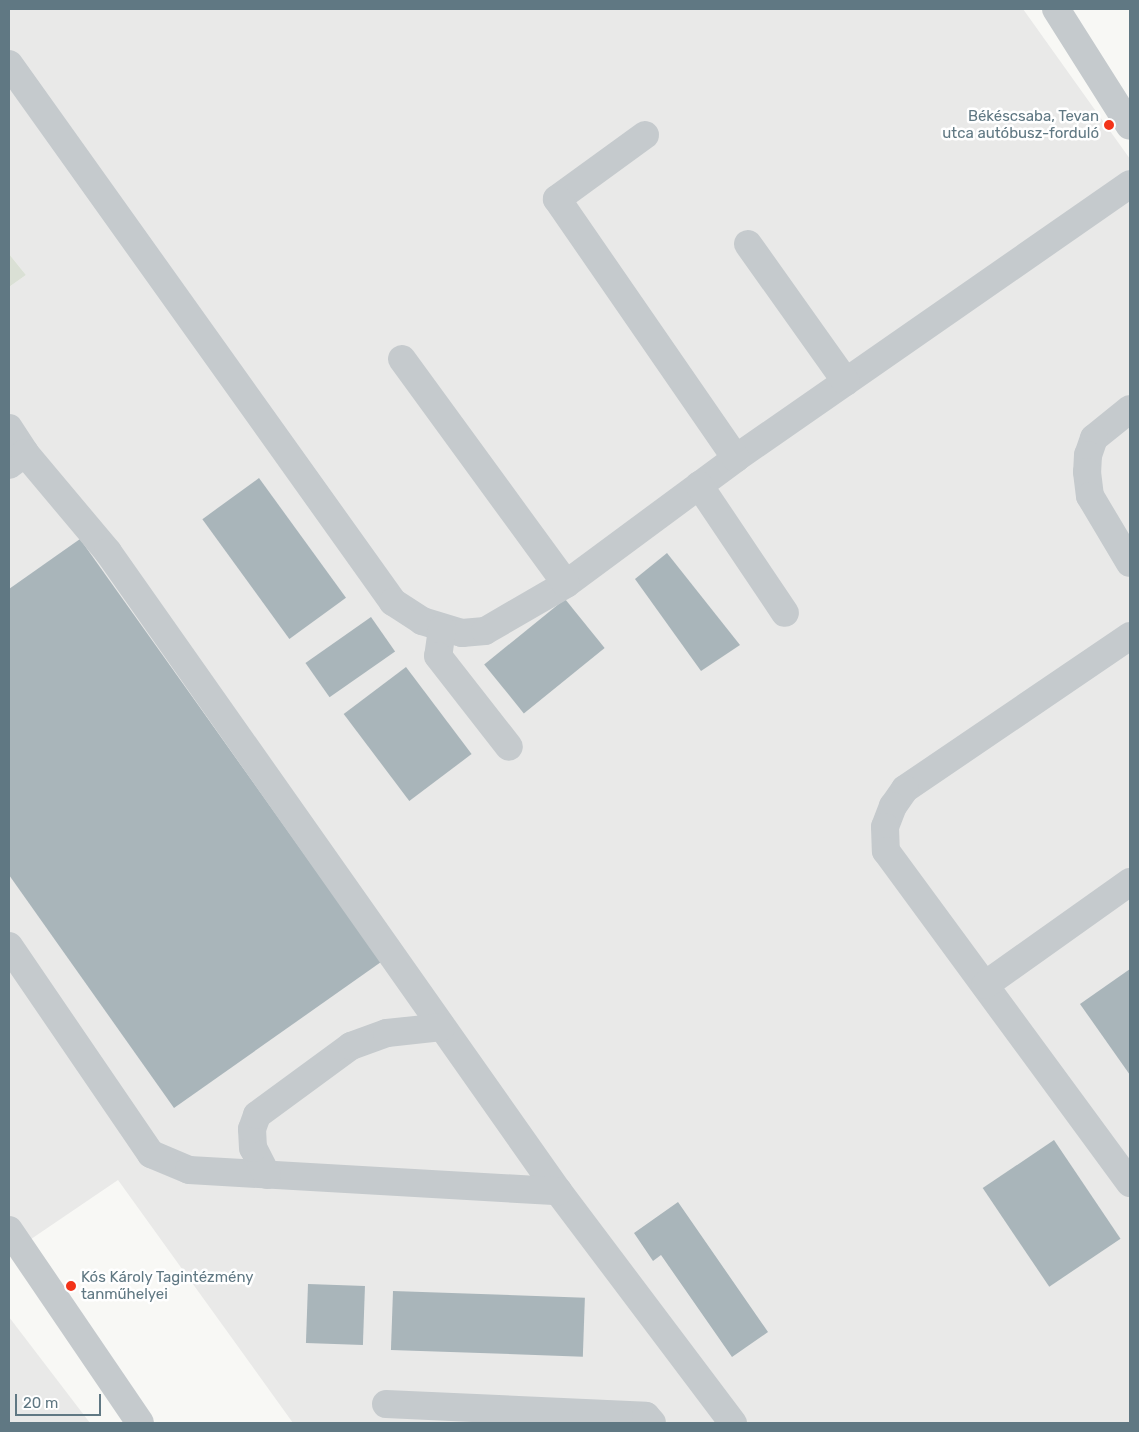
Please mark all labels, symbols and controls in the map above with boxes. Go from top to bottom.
place label: Békéscsaba, Tevan utca autóbusz-forduló [942,107,1099,142]
marker: Békéscsaba, Tevan utca autóbusz-forduló [1103,119,1115,131]
place label: Kós Károly Tagintézmény tanműhelyei [81,1268,254,1303]
marker: Kós Károly Tagintézmény tanműhelyei [65,1280,77,1292]
scale bar [18,1384,104,1416]
text: 20 m [23,1394,58,1412]

